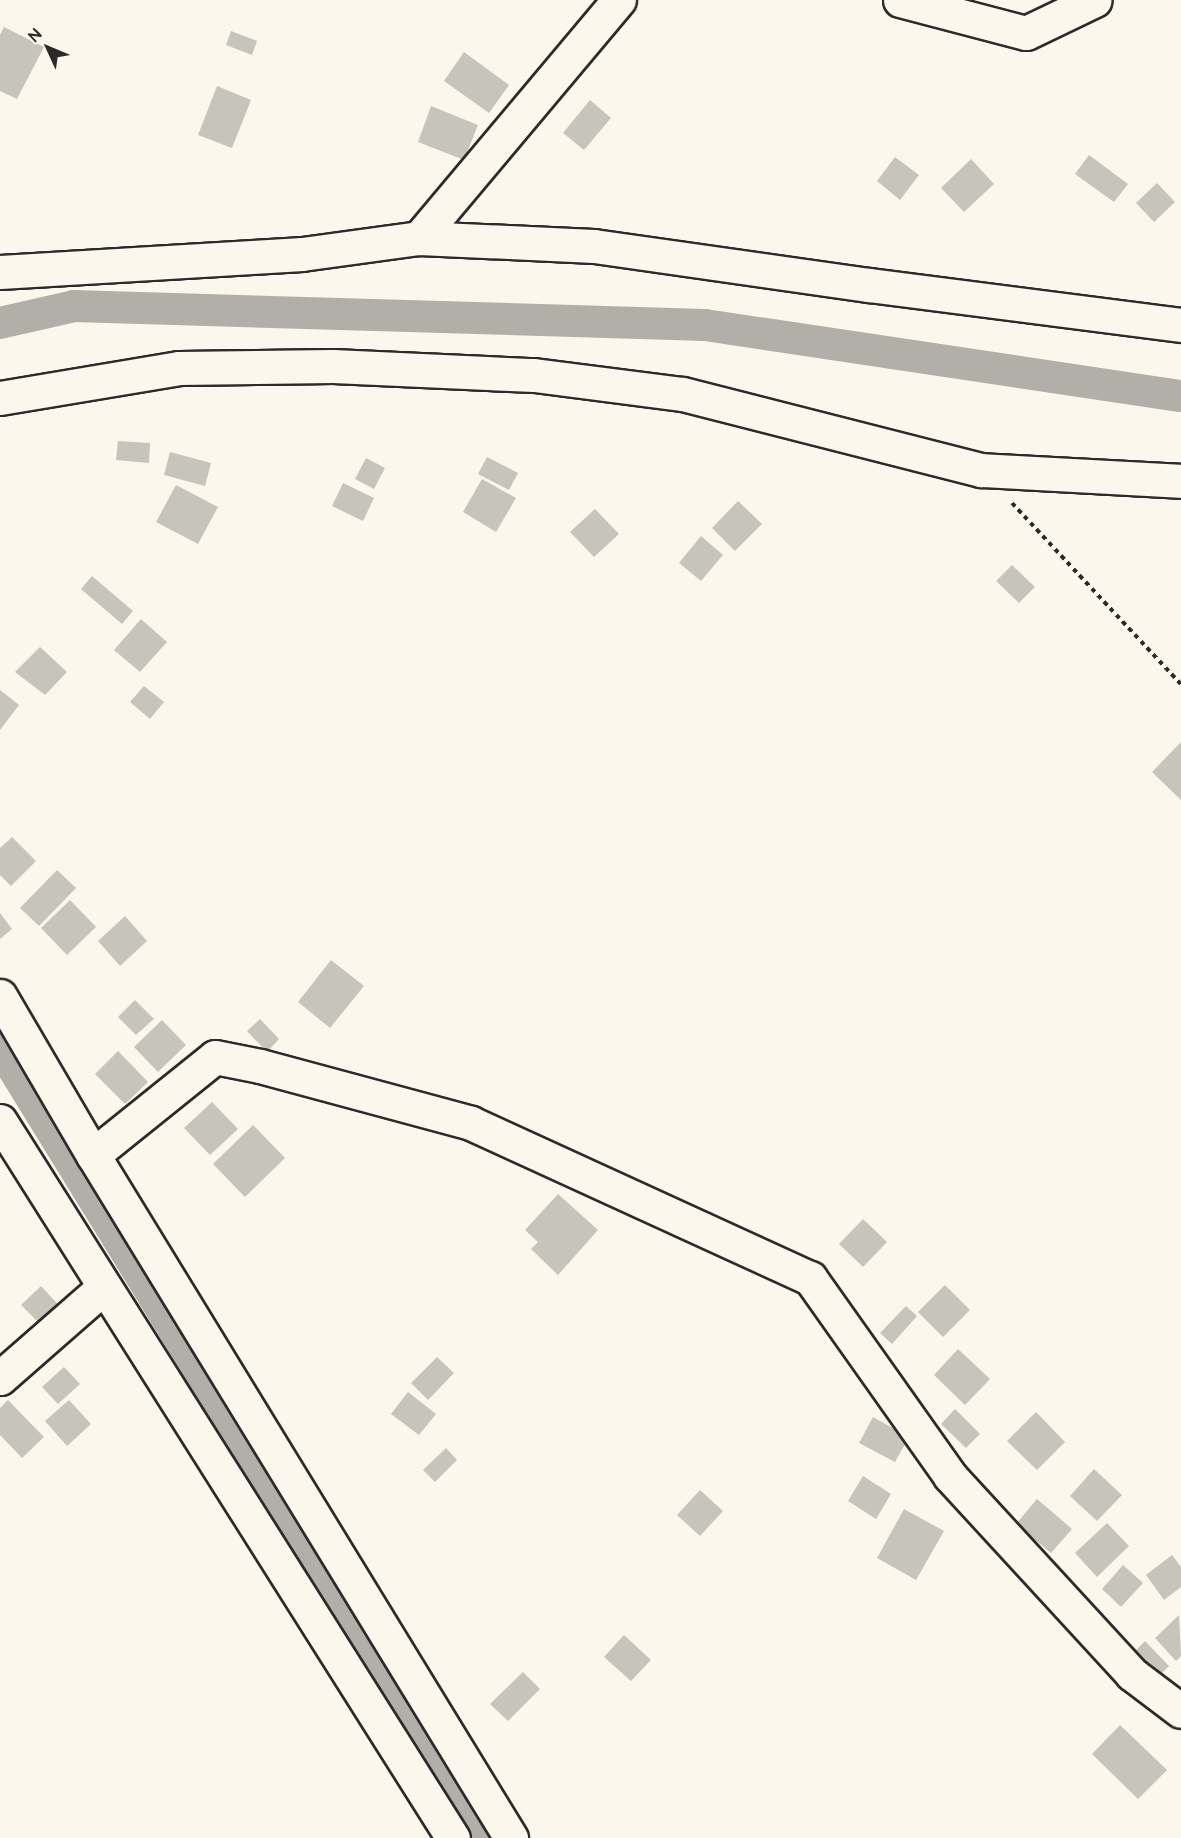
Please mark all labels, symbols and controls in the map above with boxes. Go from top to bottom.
north arrow [18,18,78,78]
text: N [24,24,46,47]

